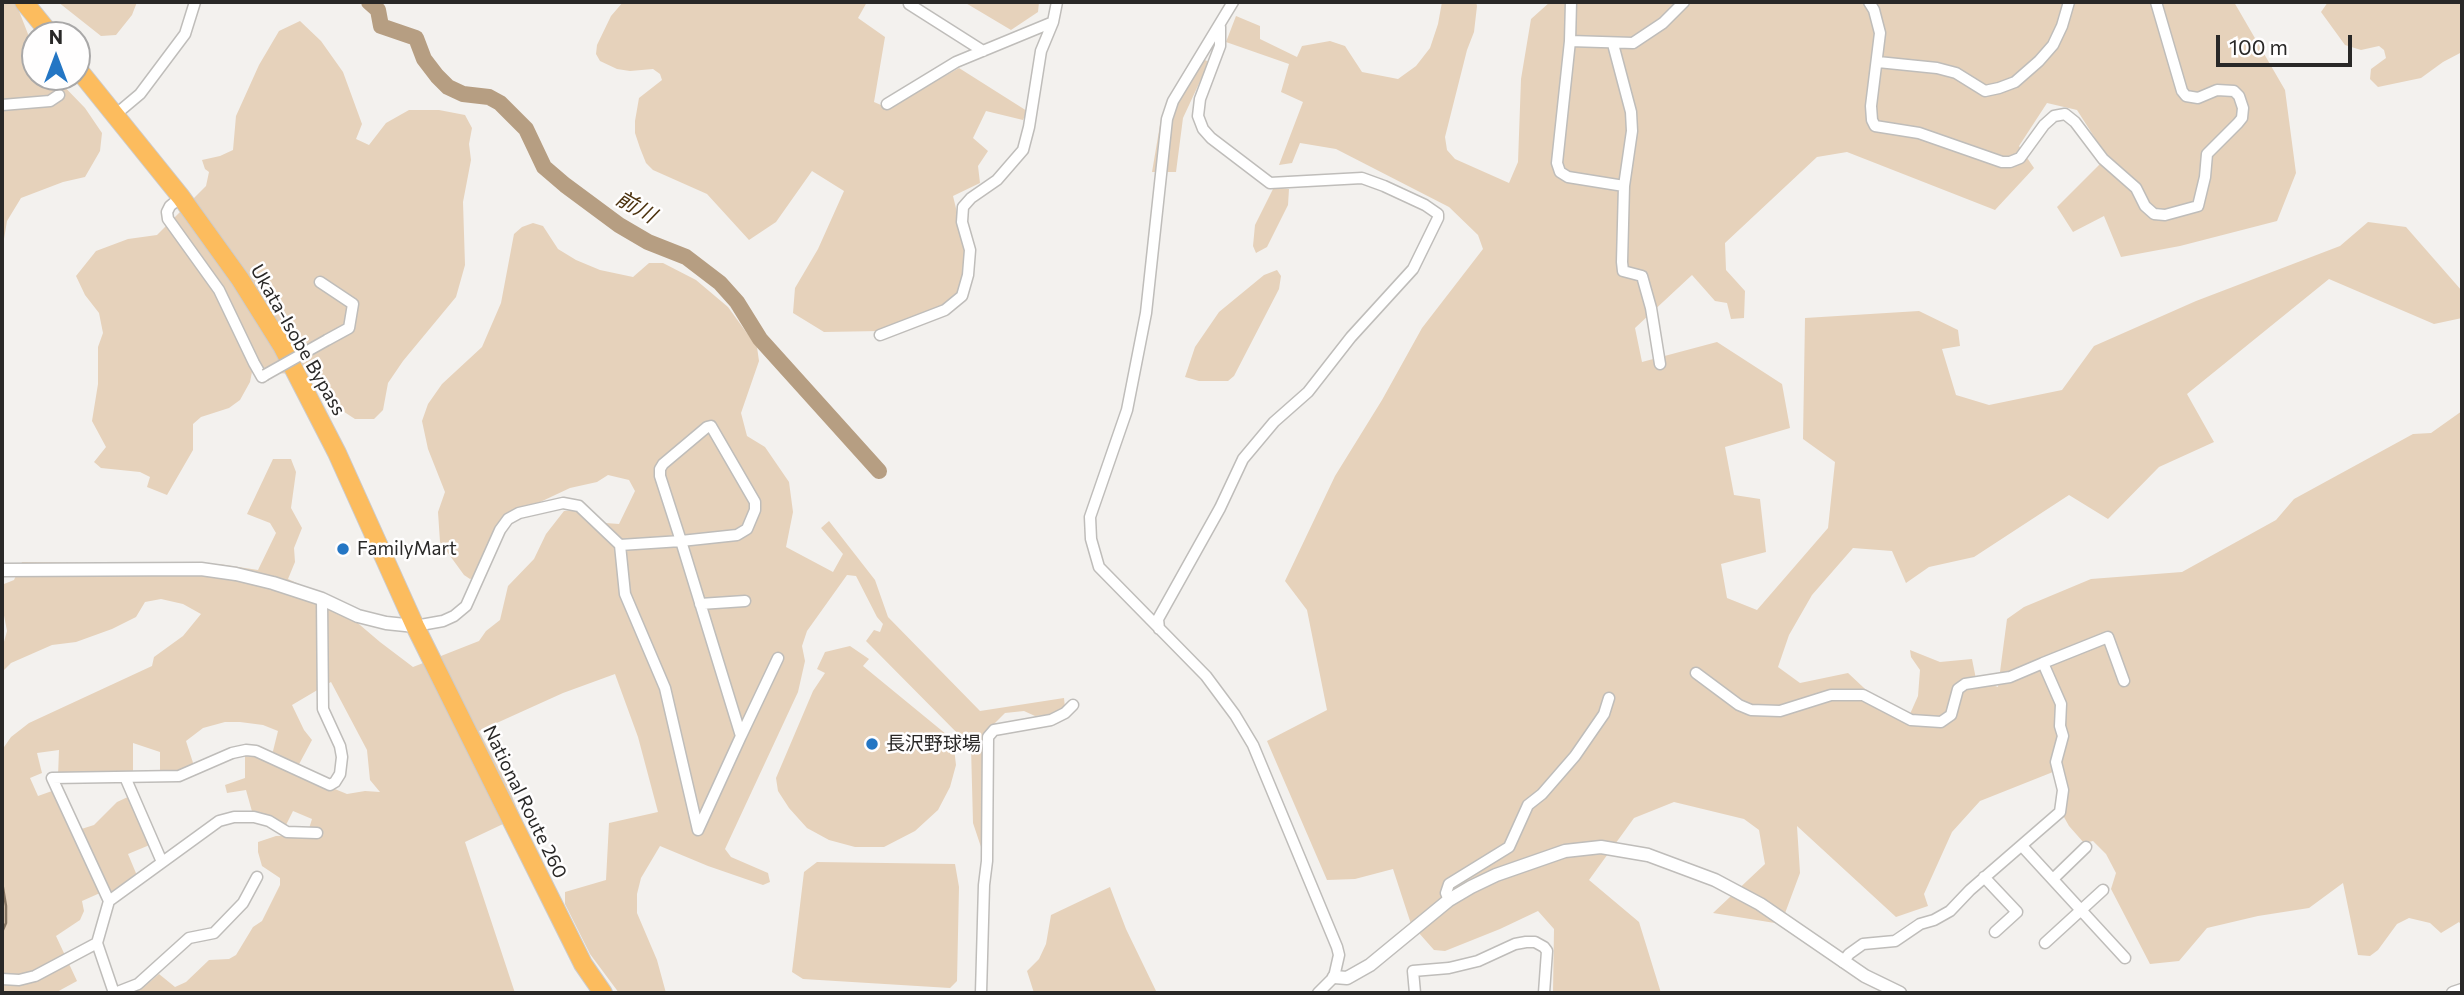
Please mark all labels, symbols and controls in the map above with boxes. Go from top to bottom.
north arrow [21,21,91,91]
scale bar [2219,21,2356,65]
text: N [49,25,63,48]
text: 100 m [2229,34,2288,59]
water label: 前川 [612,186,660,228]
street label: Ukata-Isobe Bypass [246,260,350,420]
place label: FamilyMart [357,538,457,560]
marker: FamilyMart [335,541,351,557]
street label: National Route 260 [478,722,572,882]
place label: 長沢野球場 [886,733,981,755]
marker: 長沢野球場 [864,736,880,752]

